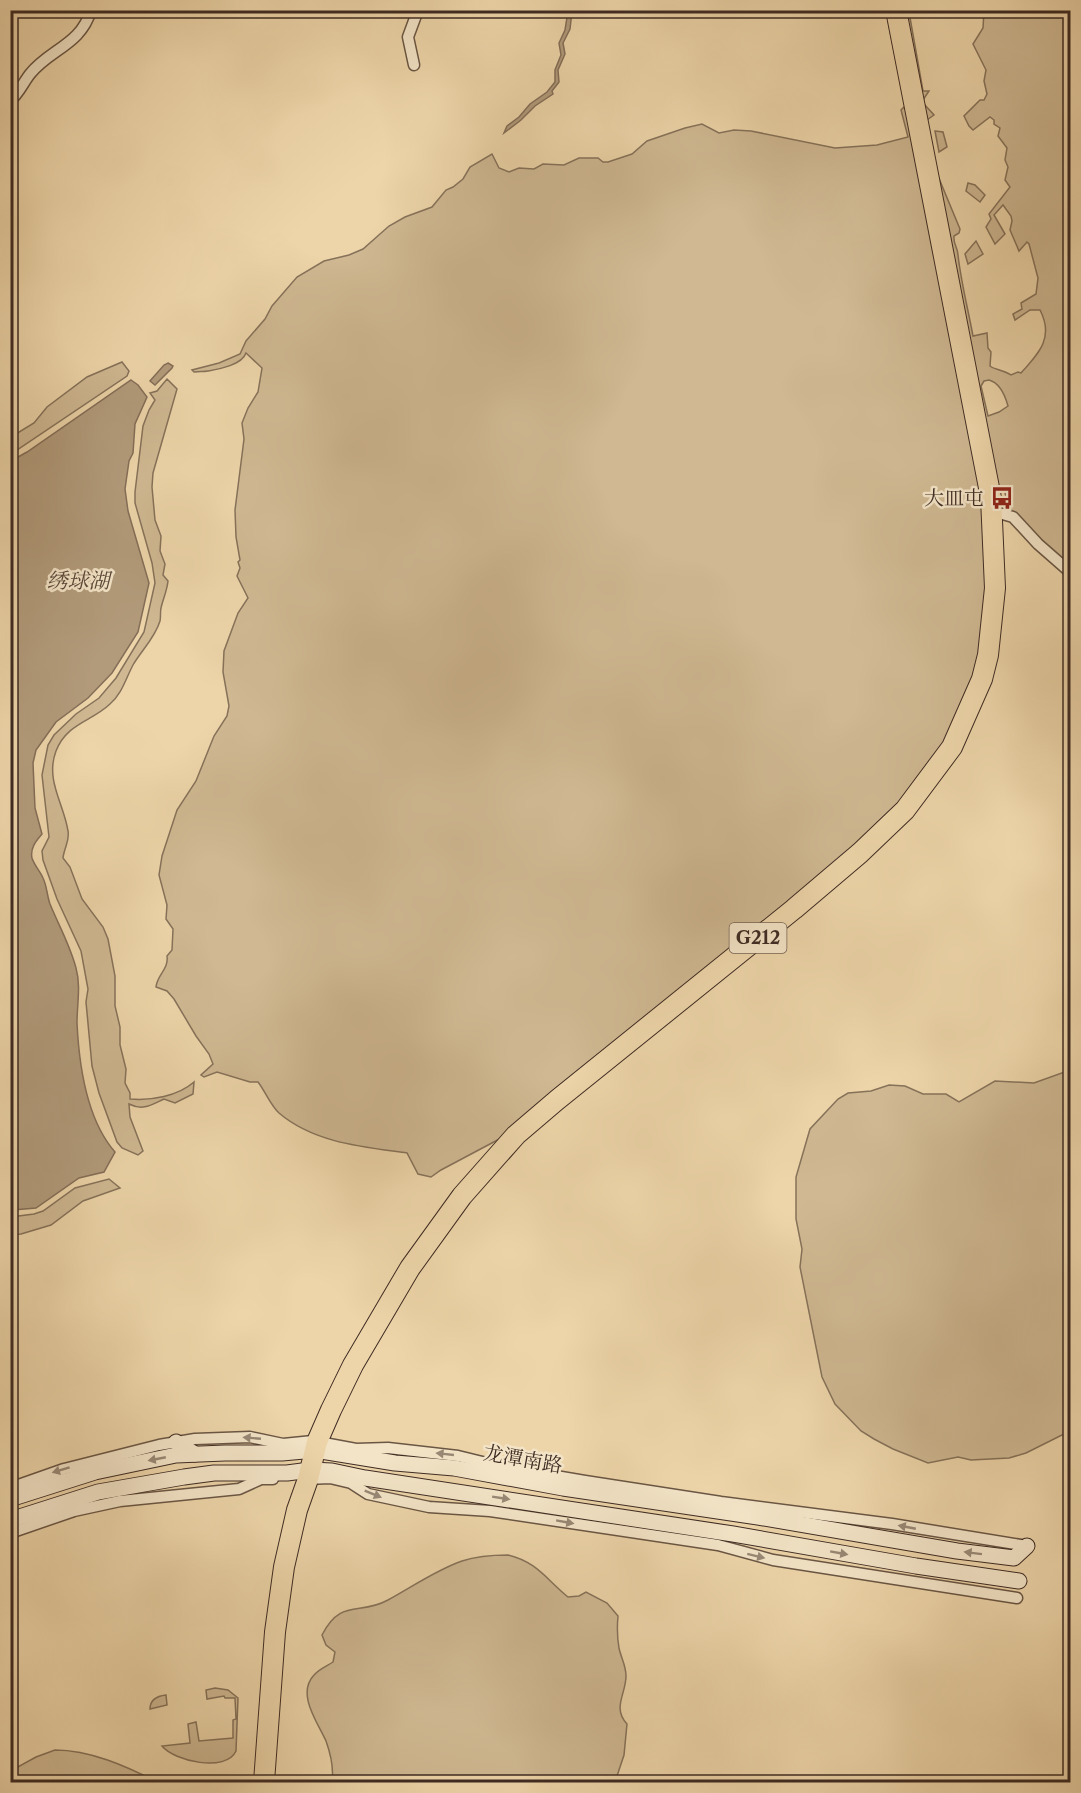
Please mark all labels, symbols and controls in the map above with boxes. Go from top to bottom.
bus stop icon: 大皿屯 [989,485,1015,511]
place label: 大皿屯 [924,486,984,510]
water label: 绣球湖 [47,568,113,593]
road number: G212 [730,923,786,953]
one-way arrow [242,1433,261,1442]
street label: 龙潭南路 [482,1440,564,1478]
one-way arrow [435,1450,454,1459]
one-way arrow [148,1455,167,1464]
one-way arrow [52,1466,70,1475]
one-way arrow [364,1489,382,1499]
one-way arrow [492,1494,511,1503]
one-way arrow [555,1518,574,1527]
one-way arrow [897,1522,916,1531]
one-way arrow [964,1548,983,1558]
one-way arrow [830,1549,849,1558]
one-way arrow [747,1552,766,1562]

